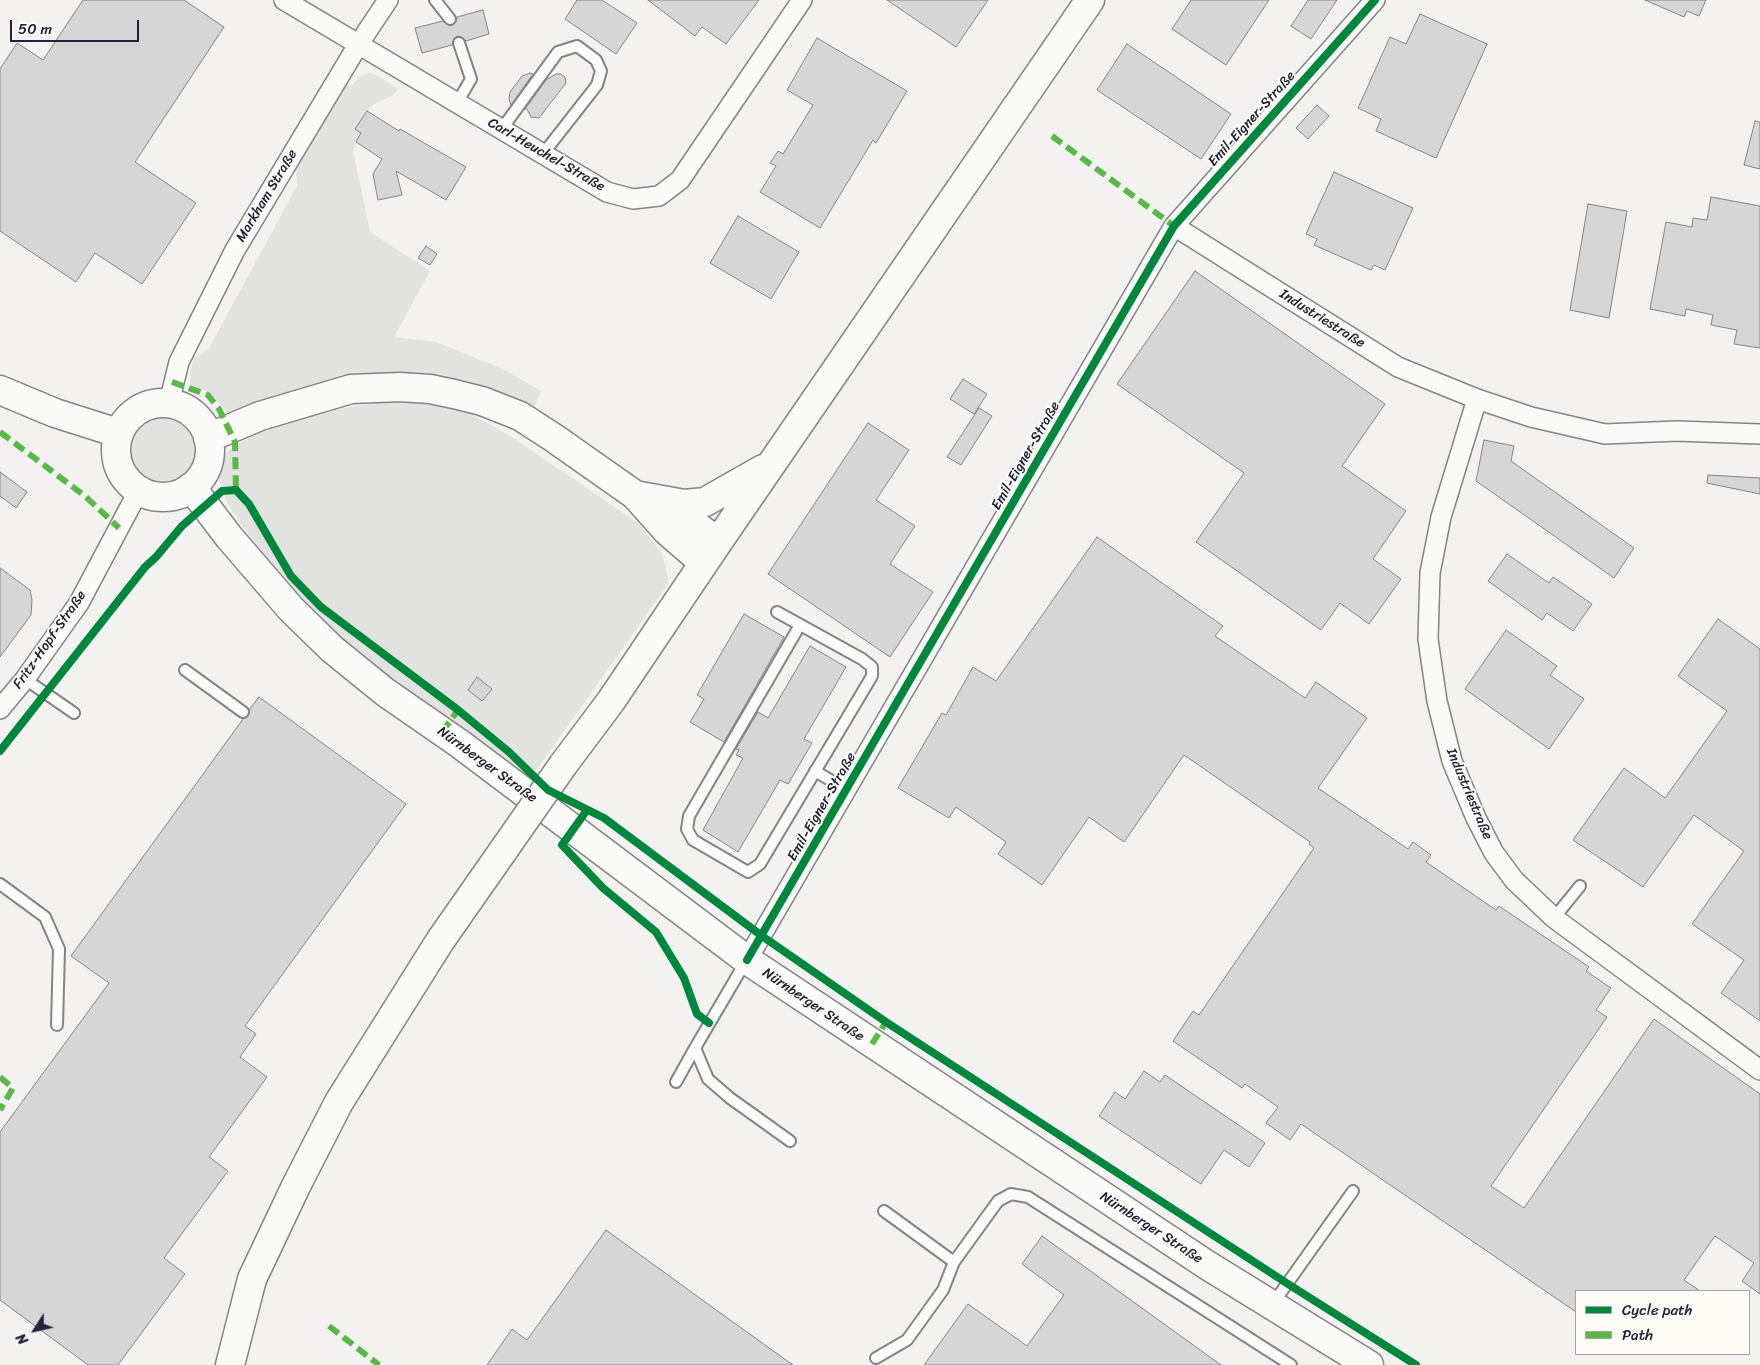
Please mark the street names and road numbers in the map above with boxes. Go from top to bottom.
street label: Emil-Eigner-Straße [1205,68,1299,170]
street label: Carl-Heuchel-Straße [485,115,607,195]
street label: Markham Straße [233,147,301,245]
street label: Industriestraße [1276,286,1368,352]
street label: Emil-Eigner-Straße [988,399,1064,513]
street label: Fritz-Hopf-Straße [10,588,90,692]
street label: Nürnberger Straße [434,723,540,807]
street label: Industriestraße [1442,746,1496,842]
street label: Emil-Eigner-Straße [784,750,860,864]
street label: Nürnberger Straße [759,965,867,1045]
street label: Nürnberger Straße [1096,1189,1206,1267]

